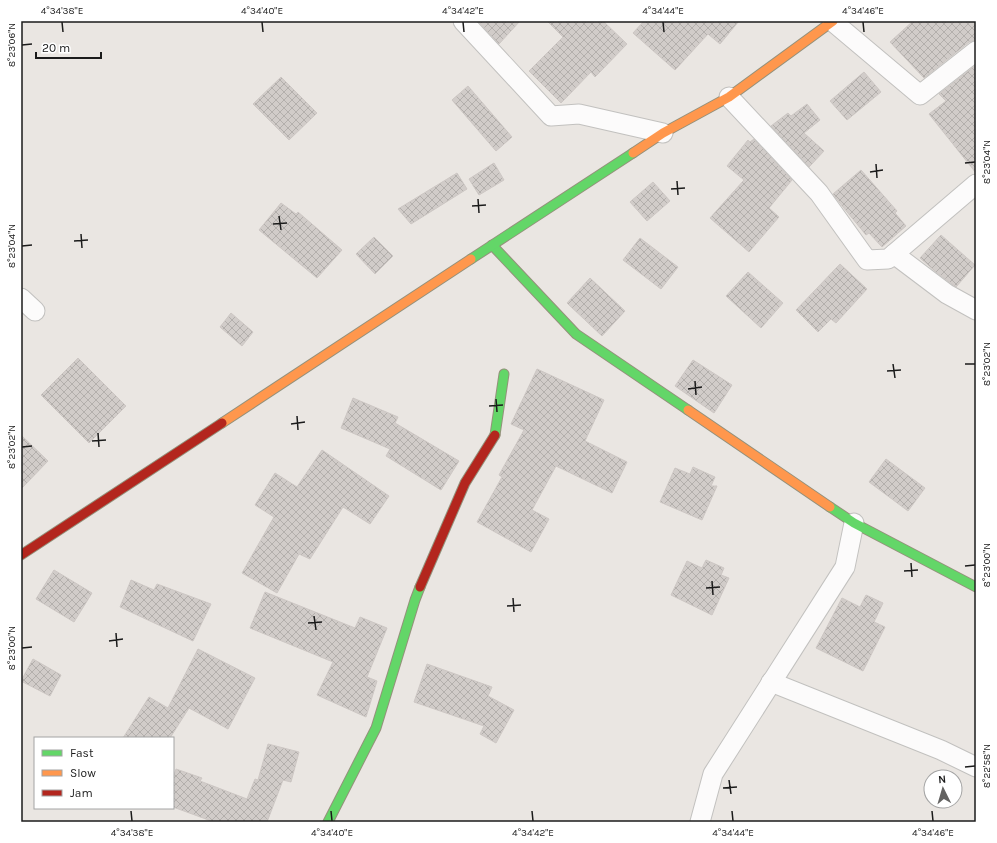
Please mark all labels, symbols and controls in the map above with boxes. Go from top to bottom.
text: 4°34'38"E [41,5,83,17]
text: 4°34'40"E [241,5,283,17]
text: 4°34'42"E [442,5,484,17]
text: 4°34'44"E [642,5,684,17]
text: 4°34'46"E [842,5,884,17]
text: 8°23'06"N [6,23,18,67]
scale bar [36,34,101,60]
text: 20 m [42,41,70,55]
text: 8°23'04"N [981,140,993,184]
text: 8°23'04"N [6,224,18,268]
text: 8°23'02"N [981,342,993,386]
text: 8°23'02"N [6,425,18,469]
text: 8°23'00"N [981,543,993,587]
text: 8°23'00"N [6,626,18,670]
legend [34,737,174,809]
text: 8°22'58"N [981,744,993,788]
text: Fast [70,746,94,760]
text: Slow [70,766,96,780]
north arrow [923,769,963,809]
text: N [938,773,947,786]
text: Jam [70,786,93,800]
text: 4°34'38"E [111,827,153,839]
text: 4°34'40"E [311,827,353,839]
text: 4°34'42"E [512,827,554,839]
text: 4°34'44"E [712,827,754,839]
text: 4°34'46"E [912,827,954,839]

